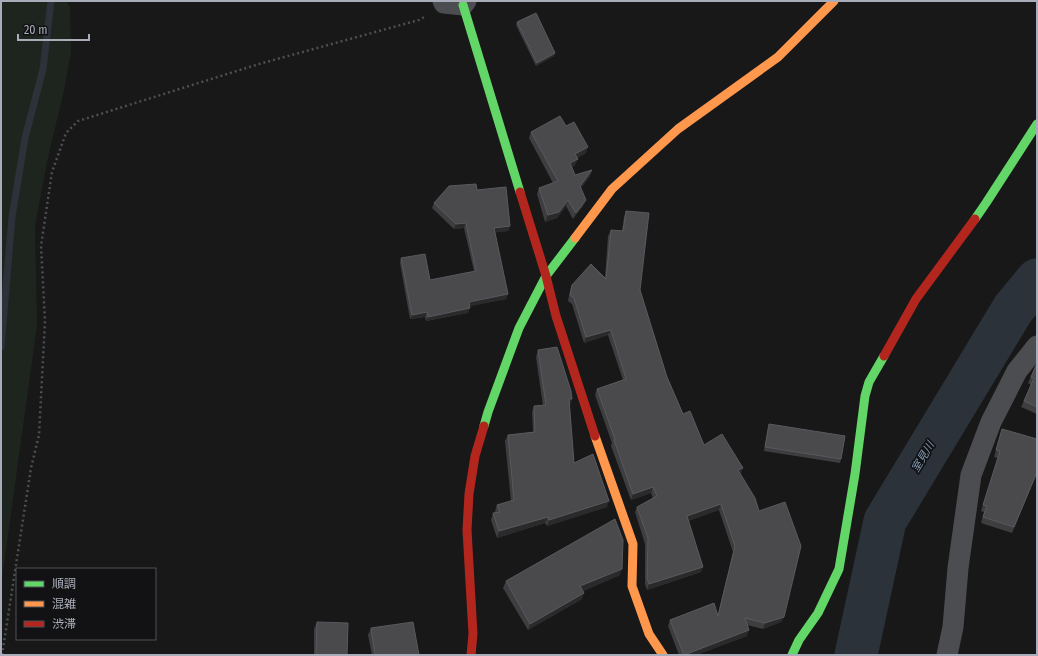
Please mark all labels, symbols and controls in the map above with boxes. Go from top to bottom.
scale bar [18,16,89,42]
text: 20 m [24,23,48,37]
water label: 室見川 [909,439,938,474]
legend [16,568,156,640]
text: 順調 [52,577,76,591]
text: 混雑 [52,597,76,611]
text: 渋滞 [52,617,76,631]

